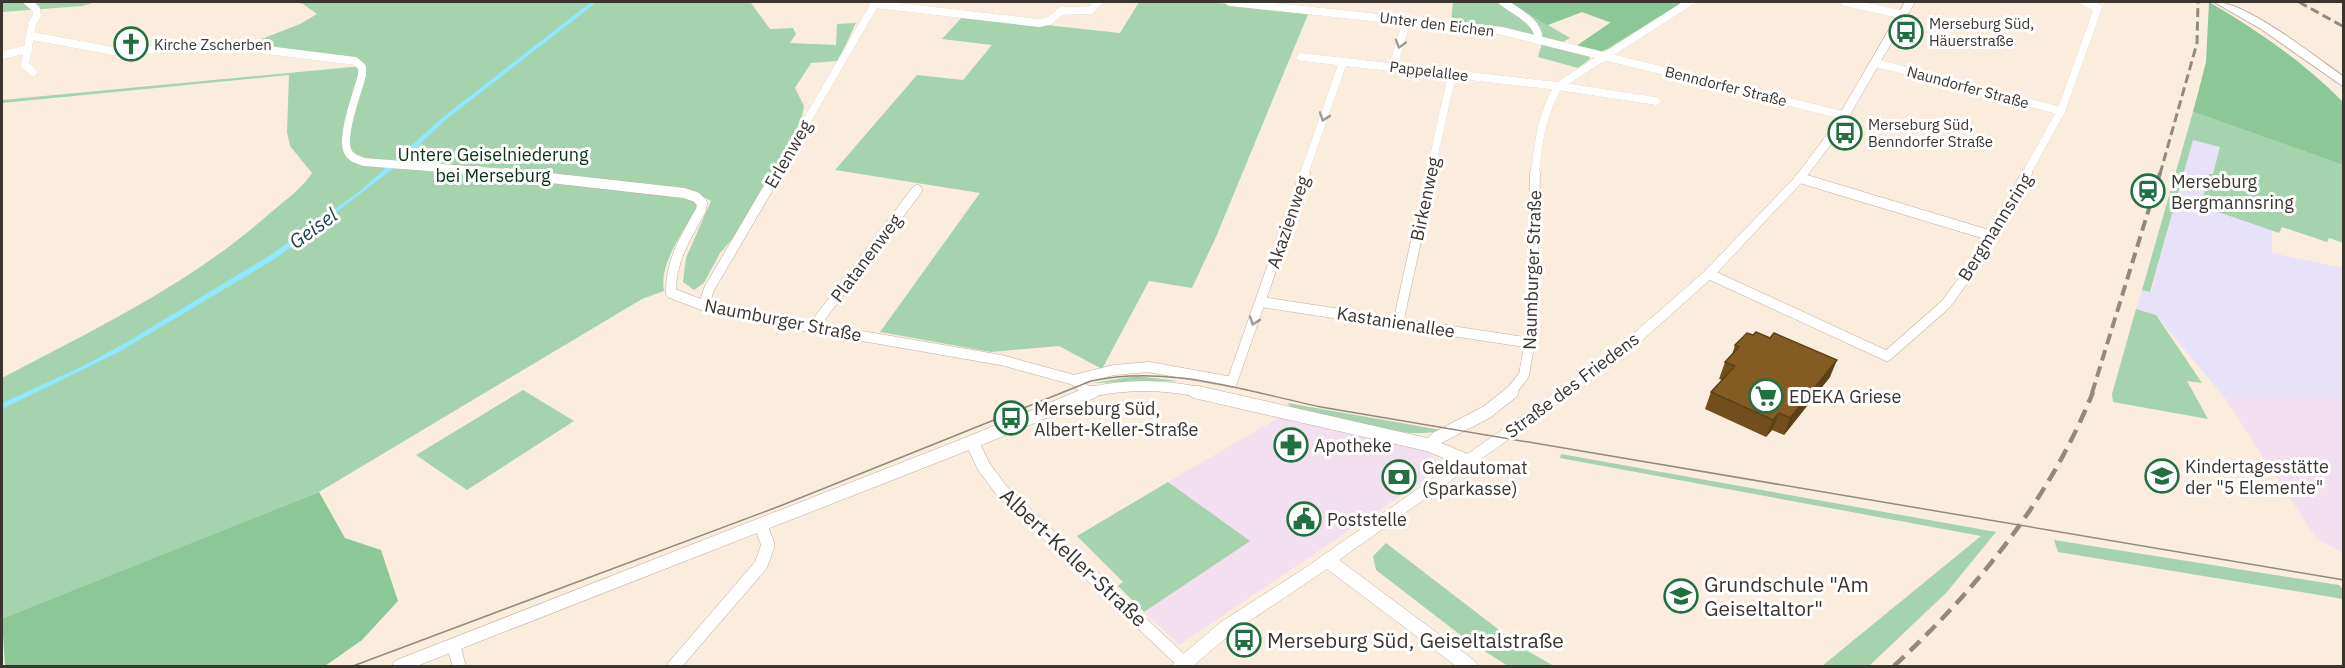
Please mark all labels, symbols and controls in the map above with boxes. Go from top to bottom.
street label: Unter den Eichen [1379,8,1495,40]
bus stop icon: Merseburg Süd, Häuerstraße [1888,14,1924,50]
place label: Merseburg Süd, Häuerstraße [1929,14,2034,50]
church icon: Kirche Zscherben [113,26,149,62]
place label: Kirche Zscherben [154,35,272,54]
one-way arrow [1395,38,1407,48]
street label: Pappelallee [1389,57,1469,85]
street label: Benndorfer Straße [1663,62,1789,110]
street label: Naundorfer Straße [1905,62,2031,112]
one-way arrow [1319,111,1331,122]
street label: Erlenweg [759,115,817,192]
bus stop icon: Merseburg Süd, Benndorfer Straße [1827,115,1863,151]
place label: Merseburg Süd, Benndorfer Straße [1868,115,1993,151]
park label: Untere Geiselniederung bei Merseburg [397,143,589,187]
street label: Birkenweg [1405,154,1445,243]
street label: Bergmannsring [1953,168,2038,285]
place label: Merseburg Bergmannsring [2171,170,2294,214]
street label: Akazienweg [1261,172,1315,271]
station icon: Merseburg Bergmannsring [2130,173,2166,209]
street label: Naumburger Straße [1518,190,1546,350]
water label: Geisel [283,201,343,255]
street label: Platanenweg [825,209,907,307]
street label: Naumburger Straße [702,293,864,347]
street label: Kastanienallee [1335,301,1457,343]
one-way arrow [1249,315,1262,326]
street label: Straße des Friedens [1500,327,1644,443]
supermarket icon: EDEKA Griese [1748,378,1784,414]
place label: EDEKA Griese [1789,385,1902,408]
place label: Merseburg Süd, Albert-Keller-Straße [1034,397,1199,441]
bus stop icon: Merseburg Süd, Albert-Keller-Straße [993,400,1029,436]
pharmacy icon: Apotheke [1273,427,1309,463]
place label: Apotheke [1314,434,1392,457]
place label: Kindertagesstätte der "5 Elemente" [2185,455,2329,499]
place label: Geldautomat (Sparkasse) [1422,456,1528,500]
school or university icon: Kindertagesstätte der "5 Elemente" [2144,458,2180,494]
bank icon: Geldautomat (Sparkasse) [1381,459,1417,495]
street label: Albert-Keller-Straße [994,481,1154,633]
public building icon: Poststelle [1286,501,1322,537]
place label: Poststelle [1327,508,1407,531]
place label: Grundschule "Am Geiseltaltor" [1704,570,1869,622]
school or university icon: Grundschule "Am Geiseltaltor" [1663,578,1699,614]
bus stop icon: Merseburg Süd, Geiseltalstraße [1226,622,1262,658]
place label: Merseburg Süd, Geiseltalstraße [1267,626,1564,654]

